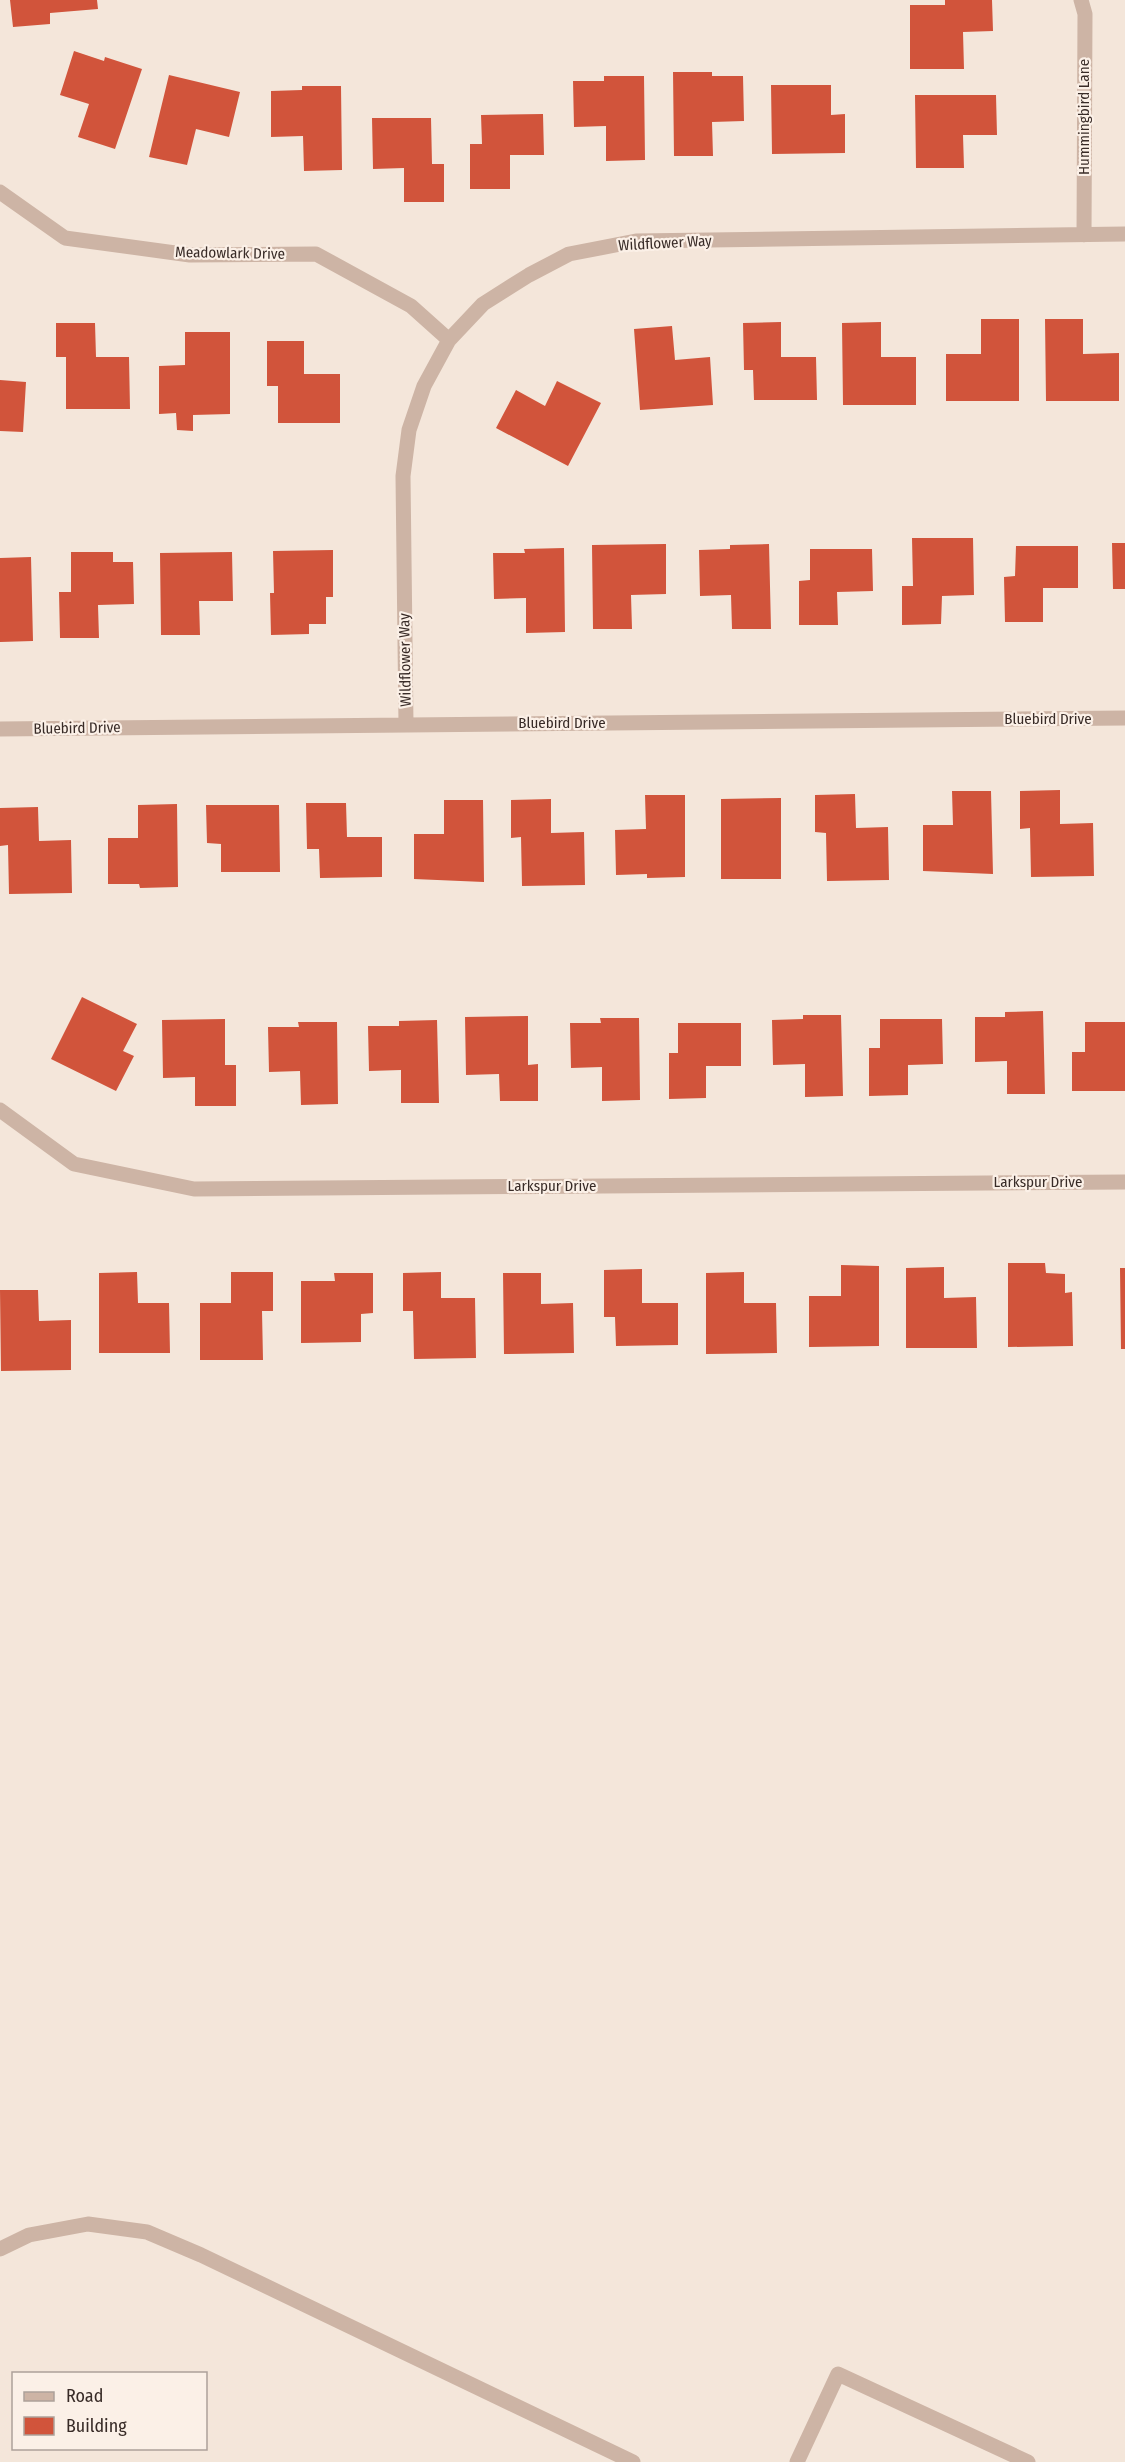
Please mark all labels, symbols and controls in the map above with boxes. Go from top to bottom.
street label: Hummingbird Lane [1075,59,1093,175]
street label: Wildflower Way [618,232,712,254]
street label: Meadowlark Drive [175,243,285,263]
street label: Wildflower Way [395,613,415,707]
street label: Bluebird Drive [1004,710,1092,728]
street label: Bluebird Drive [518,714,606,732]
street label: Bluebird Drive [33,718,121,738]
street label: Larkspur Drive [994,1173,1082,1191]
street label: Larkspur Drive [508,1177,596,1195]
legend [12,2372,207,2450]
text: Road [66,2385,103,2407]
text: Building [66,2415,127,2437]

